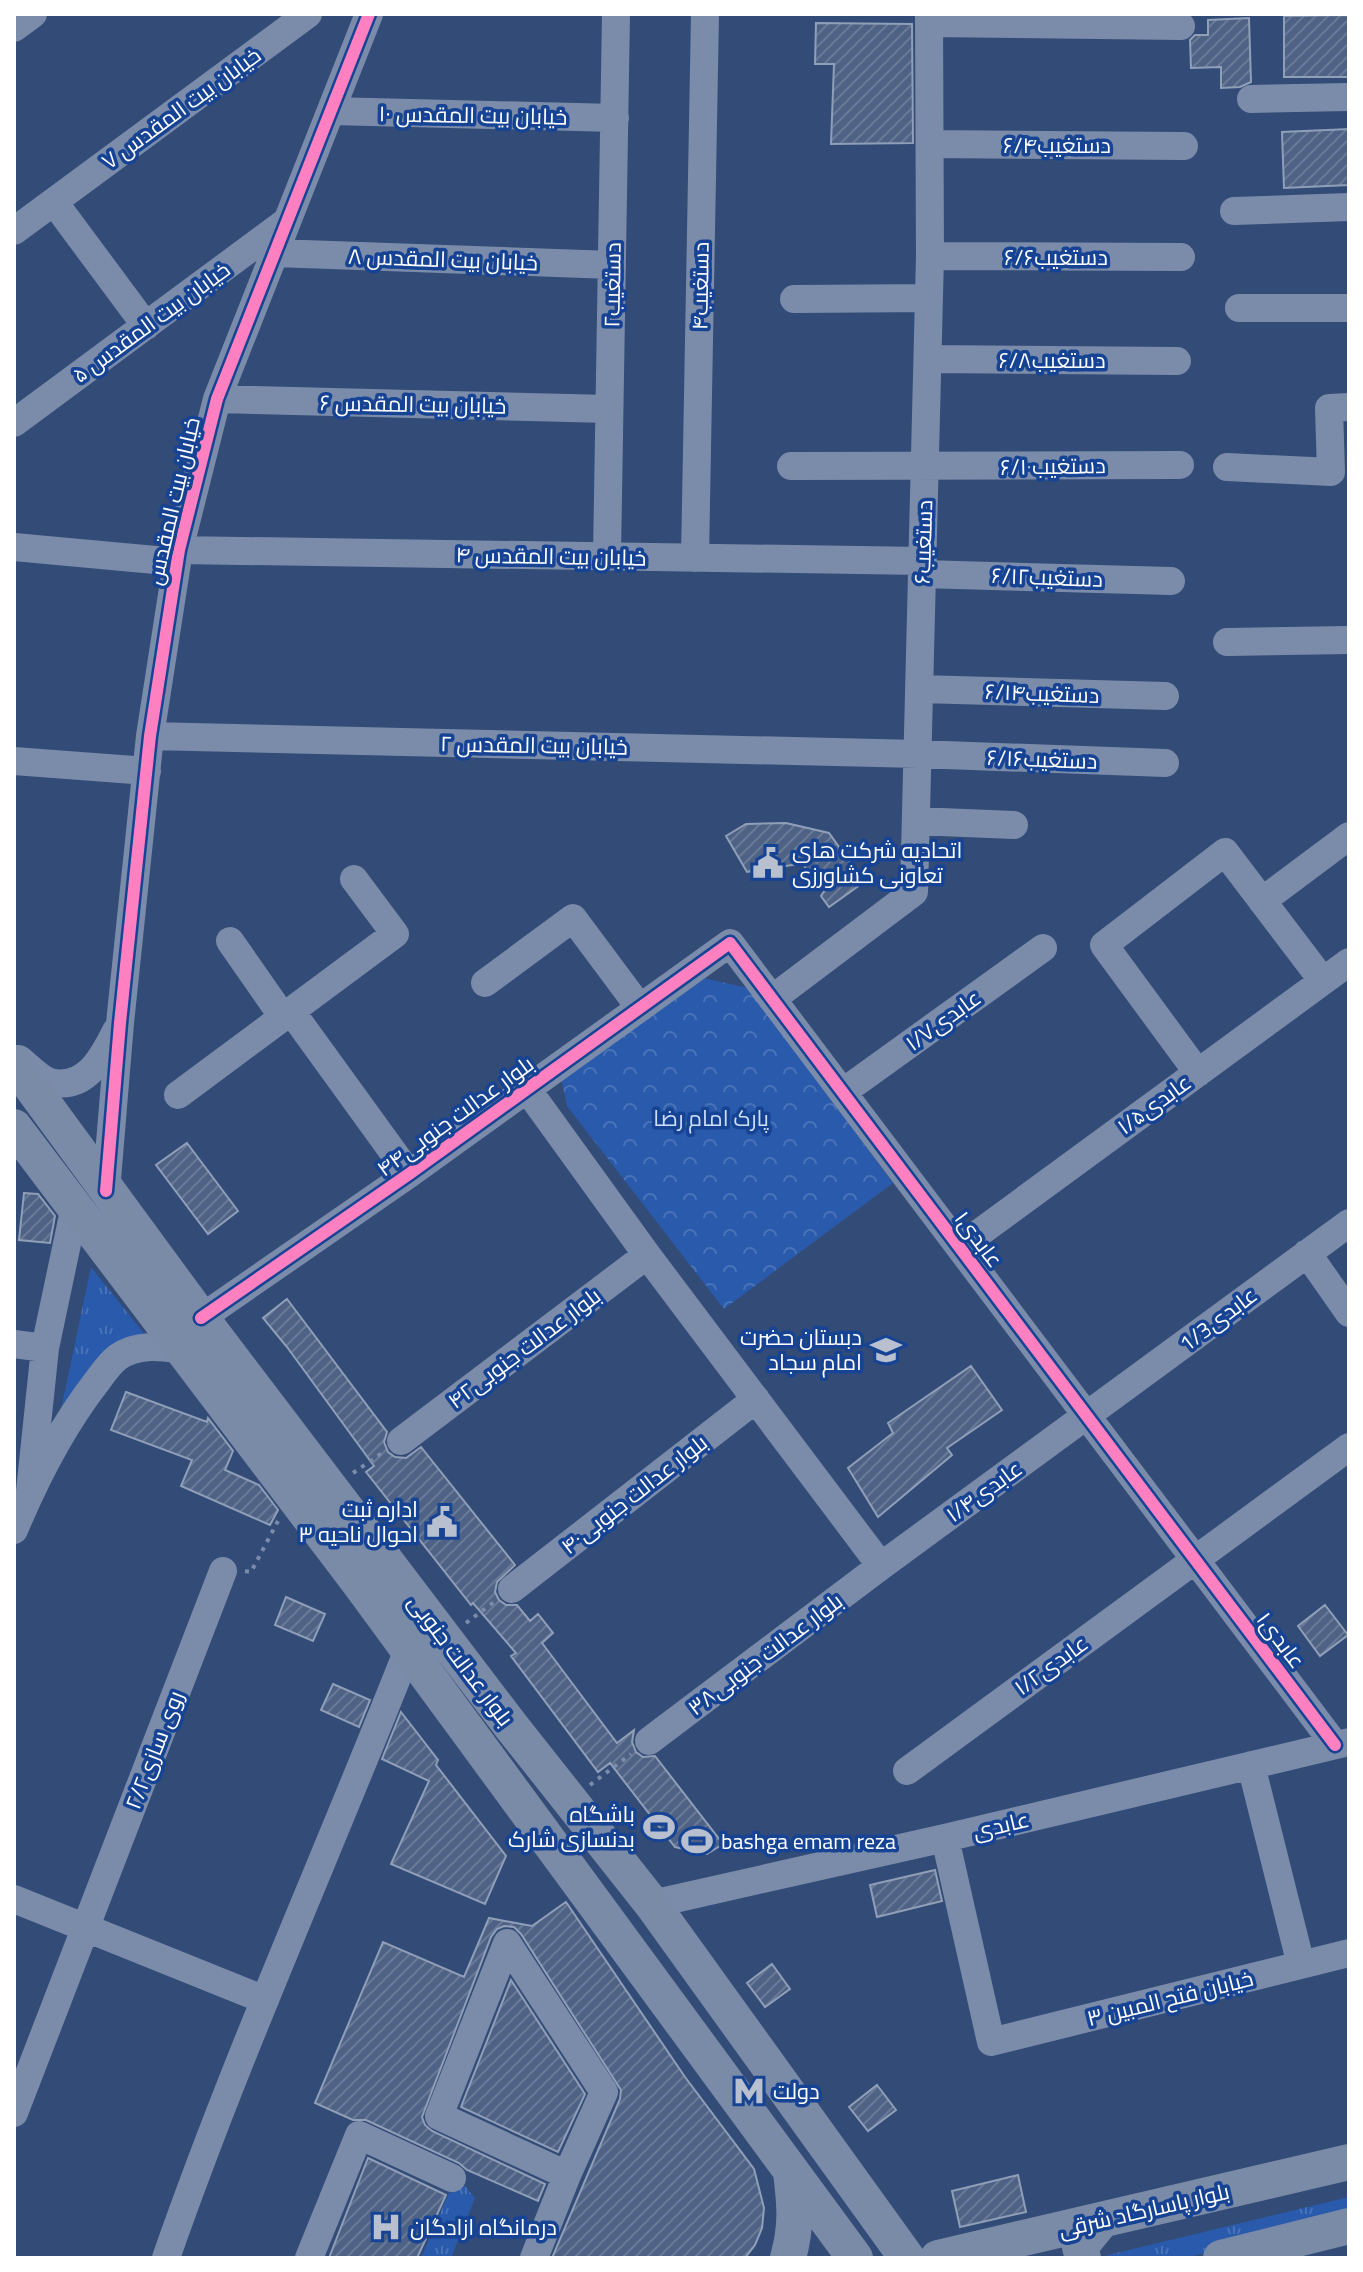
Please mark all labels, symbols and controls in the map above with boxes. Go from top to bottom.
street label: خیابان بیت المقدس ۷ [94,38,268,178]
street label: خیابان بیت المقدس ۱۰ [378,96,568,134]
street label: دستغیب۶/۴ [1003,128,1111,162]
street label: خیابان بیت المقدس ۸ [347,239,539,279]
street label: دستغیب۶/۶ [1004,240,1108,274]
street label: ۲دستغیب [594,242,630,328]
street label: دستغیب۴ [682,242,718,330]
street label: خیابان بیت المقدس ۵ [65,253,237,391]
street label: دستغیب۶/۸ [998,343,1106,377]
street label: خیابان بیت المقدس ۶ [319,385,507,423]
street label: خیابان بیت المقدس [137,414,209,588]
street label: دستغیب۶/۱۰ [1000,448,1106,484]
street label: دستغیب۶ [905,499,941,585]
street label: خیابان بیت المقدس ۴ [455,537,647,575]
street label: دستغیب۶/۱۲ [991,558,1103,596]
street label: دستغیب۶/۱۴ [984,674,1100,712]
street label: خیابان بیت المقدس ۲ [440,726,628,764]
street label: دستغیب۶/۱۶ [986,740,1098,778]
place label: اتحادیه شرکت های تعاونی کشاورزی [792,833,962,892]
public building icon: اتحادیه شرکت های تعاونی کشاورزی [751,846,785,880]
street label: عابدی۱/۷ [898,981,988,1059]
street label: بلوار عدالت جنوبی۴۴ [369,1047,541,1185]
street label: عابدی۱/۵ [1110,1065,1198,1143]
park label: پارک امام رضا [653,1101,769,1135]
street label: ۱عابدی [946,1203,1012,1275]
street label: عابدی1/3 [1172,1278,1264,1360]
street label: بلوار عدالت جنوبی۴۲ [440,1279,608,1417]
place label: دبستان حضرت امام سجاد [740,1320,862,1379]
school or university icon: دبستان حضرت امام سجاد [869,1333,903,1367]
street label: بلوار عدالت جنوبی۴۰ [553,1426,715,1562]
street label: عابدی۱/۴ [939,1452,1029,1530]
place label: اداره ثبت احوال ناحیه ۳ [298,1492,418,1551]
public building icon: اداره ثبت احوال ناحیه ۳ [425,1505,459,1539]
street label: بلوار عدالت جنوبی۳۸ [680,1584,850,1724]
street label: بلوار عدالت جنوبی [400,1587,522,1733]
street label: عابدی۱ [1248,1604,1314,1676]
street label: عابدی۱/۲ [1007,1626,1095,1704]
street label: روی سازی۲/۲ [116,1686,192,1814]
place label: باشگاه بدنسازی شارک [508,1797,635,1856]
street label: عابدی [969,1802,1033,1848]
sports icon: باشگاه بدنسازی شارک [642,1810,676,1844]
sports icon: bashga emam reza [680,1824,714,1858]
place label: bashga emam reza [721,1824,896,1858]
street label: خیابان فتح المبین ۳ [1083,1961,1257,2035]
metro station icon: دولت [732,2074,766,2108]
place label: دولت [773,2074,820,2108]
street label: بلوار پاسارگاد شرقی [1055,2174,1233,2246]
hospital icon: درمانگاه ازادگان [369,2210,403,2244]
place label: درمانگاه ازادگان [410,2210,557,2244]

